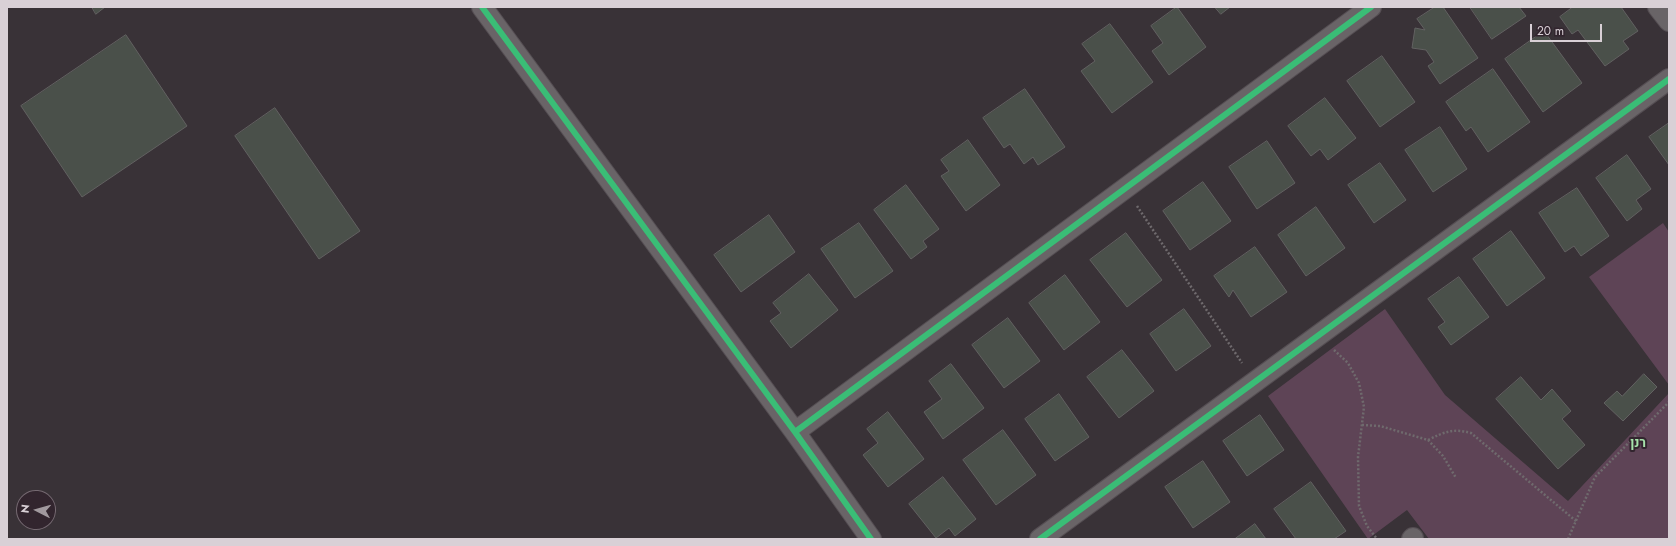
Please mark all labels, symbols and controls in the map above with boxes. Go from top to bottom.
scale bar [1532,16,1604,42]
text: 20 m [1537,22,1564,40]
district label: רנן [1630,436,1646,452]
north arrow [16,490,56,530]
text: N [17,504,33,514]

